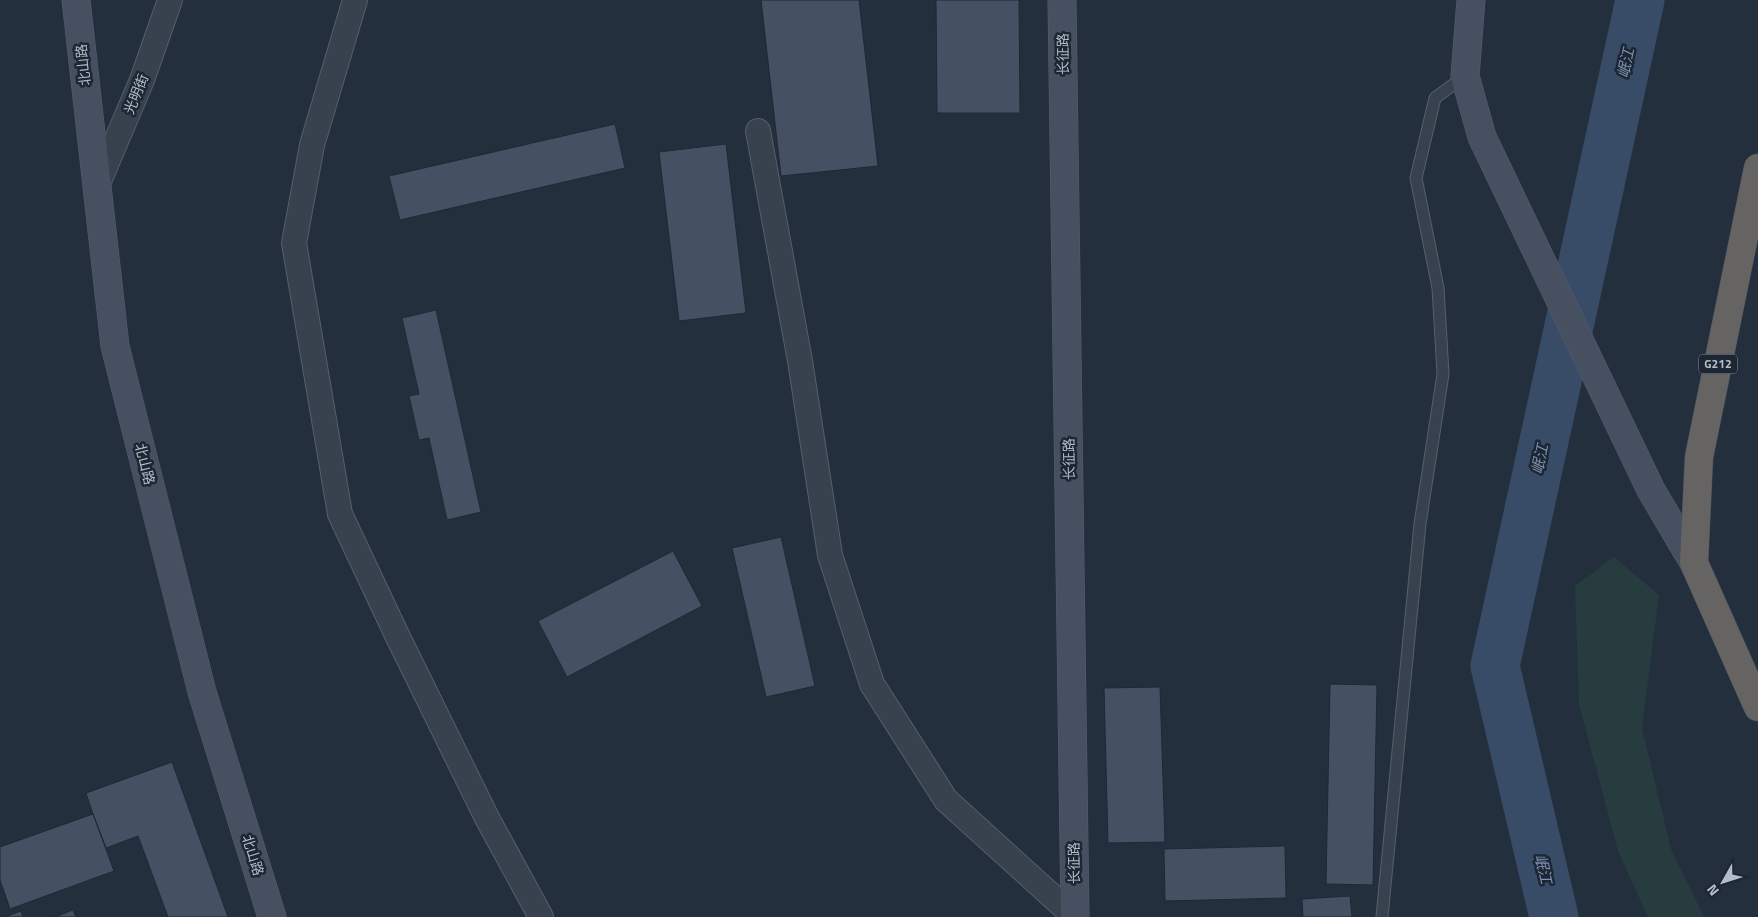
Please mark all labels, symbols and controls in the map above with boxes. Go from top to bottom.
street label: 长征路 [1052,33,1073,75]
street label: 北山路 [70,43,95,87]
water label: 岷江 [1611,44,1640,80]
street label: 光明街 [118,70,153,117]
road number: G212 [1699,354,1737,374]
street label: 长征路 [1058,438,1079,480]
water label: 岷江 [1525,440,1554,476]
street label: 北山路 [130,441,161,487]
street label: 北山路 [237,832,270,878]
street label: 长征路 [1063,842,1084,884]
water label: 岷江 [1529,852,1559,888]
north arrow [1698,857,1748,907]
text: N [1701,880,1724,901]

